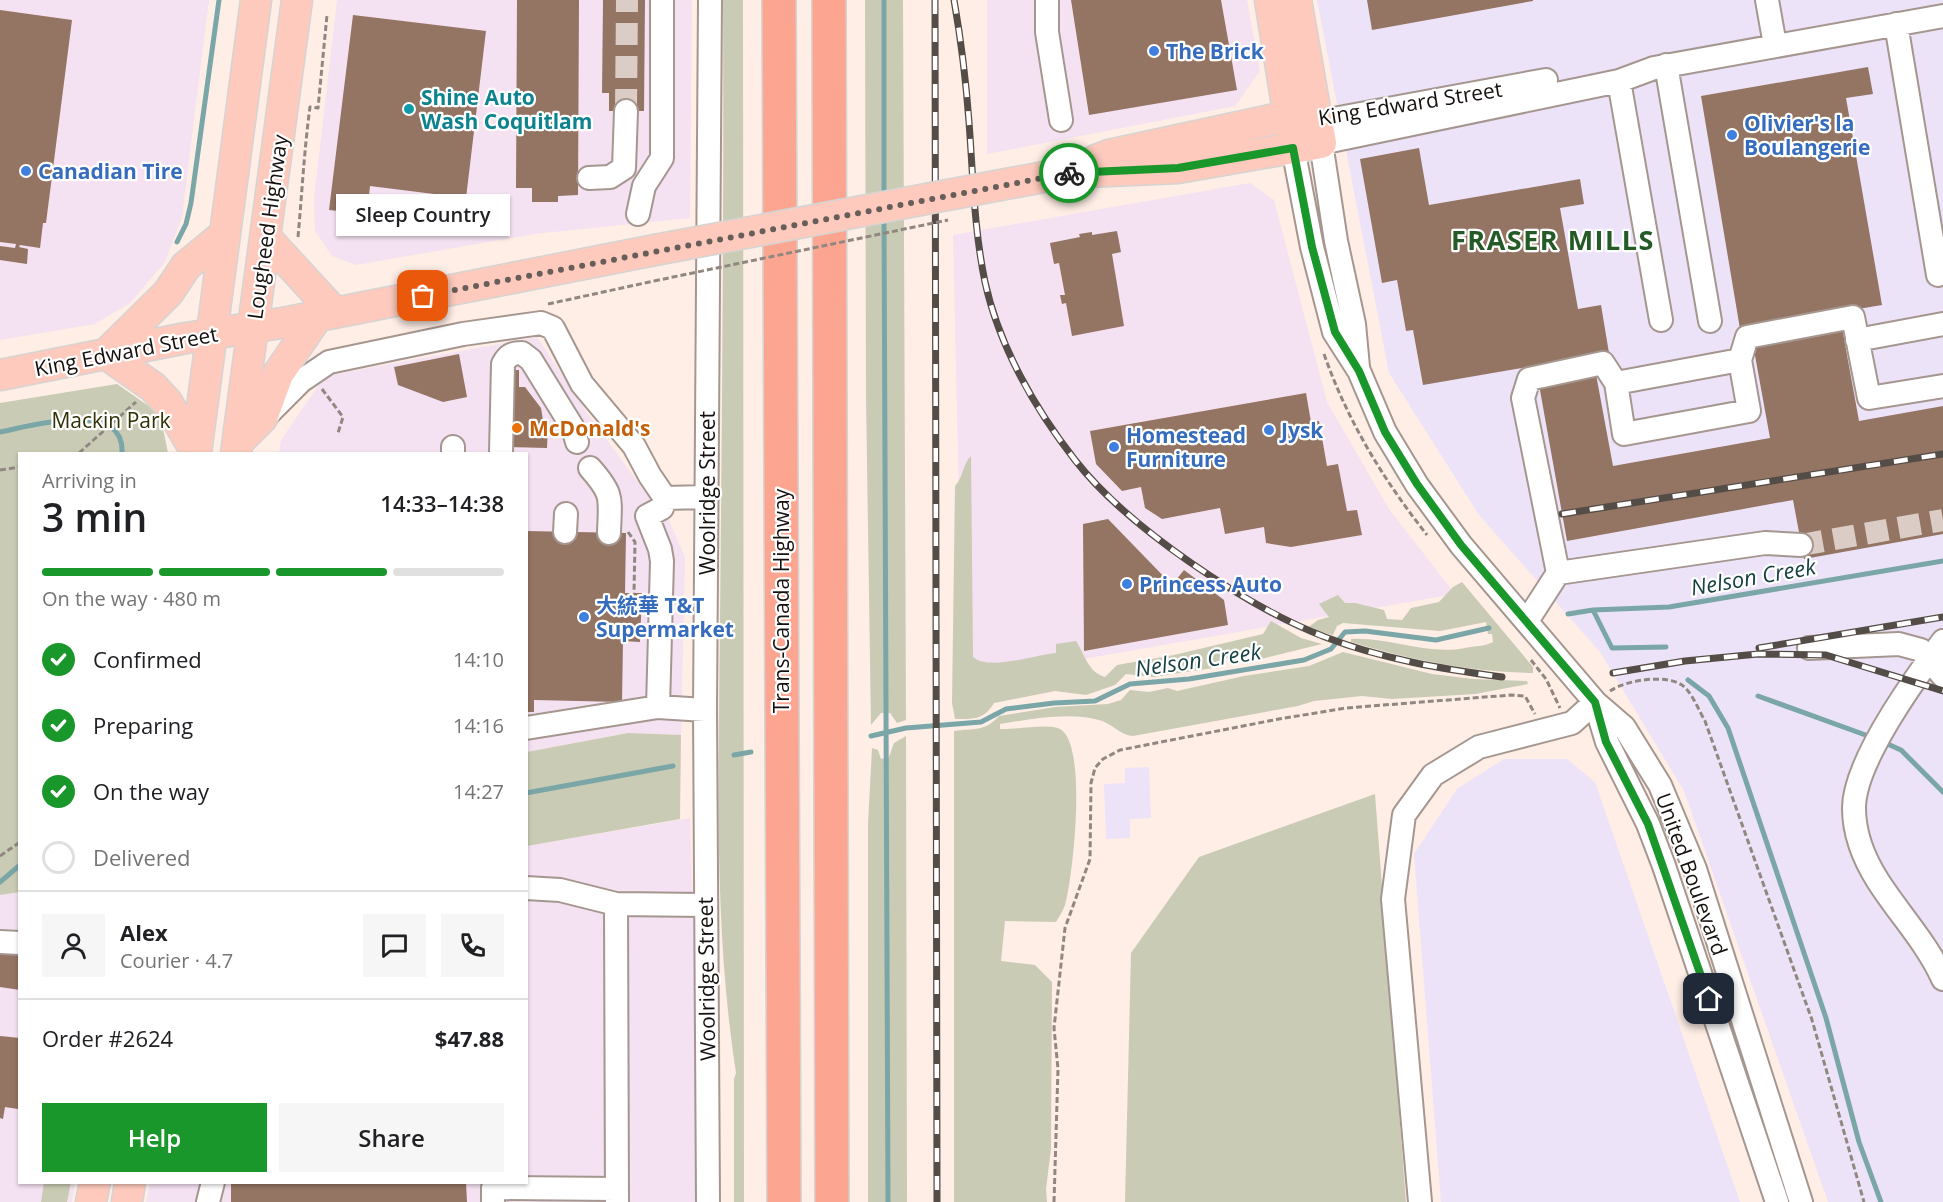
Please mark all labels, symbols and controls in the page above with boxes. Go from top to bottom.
place label: The Brick [1166,37,1265,65]
marker: The Brick [1147,44,1161,58]
street label: King Edward Street [1316,75,1504,131]
place label: Shine Auto Wash Coquitlam [421,83,592,135]
marker: Shine Auto Wash Coquitlam [402,102,416,116]
place label: Olivier's la Boulangerie [1744,109,1870,161]
marker: Olivier's la Boulangerie [1725,128,1739,142]
street label: Lougheed Highway [240,132,294,321]
courier [1039,143,1099,203]
place label: Canadian Tire [38,157,183,185]
icon: bike [1053,157,1086,190]
marker: Canadian Tire [19,164,33,178]
callout: Sleep Country [336,194,510,236]
text: Sleep Country [356,201,490,228]
district label: FRASER MILLS [1451,221,1655,258]
pin [397,270,448,321]
icon: bag [406,279,439,312]
street label: King Edward Street [32,320,220,382]
park label: Mackin Park [51,406,171,434]
street label: Woolridge Street [693,411,721,575]
place label: McDonald's [529,414,650,442]
place label: Jysk [1279,416,1324,444]
marker: McDonald's [510,421,524,435]
place label: Homestead Furniture [1126,421,1246,473]
marker: Jysk [1262,423,1276,437]
marker: Homestead Furniture [1107,440,1121,454]
text: Arriving in [42,467,137,494]
text: 14:33–14:38 [380,488,504,518]
street label: Trans-Canada Highway [767,488,795,713]
text: 3 min [42,490,147,543]
water label: Nelson Creek [1688,550,1819,602]
place label: Princess Auto [1139,570,1282,598]
marker: Princess Auto [1120,577,1134,591]
text: On the way · 480 m [42,585,221,612]
place label: 大統華 T&T Supermarket [596,591,734,643]
marker: 大統華 T&T Supermarket [577,610,591,624]
water label: Nelson Creek [1133,635,1264,683]
icon: check [42,643,75,676]
text: Confirmed [93,644,202,674]
text: 14:10 [453,646,504,673]
icon: check [42,709,75,742]
text: Preparing [93,710,193,740]
text: 14:16 [453,712,504,739]
icon: check [42,775,75,808]
text: On the way [93,776,209,806]
text: 14:27 [453,778,504,805]
street label: United Boulevard [1650,789,1734,959]
text: Delivered [93,842,191,872]
street label: Woolridge Street [691,897,721,1061]
button: person [42,914,105,977]
button: chat [363,914,426,977]
button: phone [441,914,504,977]
text: Alex [120,917,168,947]
text: Courier · 4.7 [120,947,233,974]
pin [1683,973,1734,1024]
icon: home [1692,982,1725,1015]
text: Order #2624 [42,1023,173,1053]
text: $47.88 [435,1023,504,1053]
button: Help [42,1103,267,1172]
button: Share [279,1103,504,1172]

